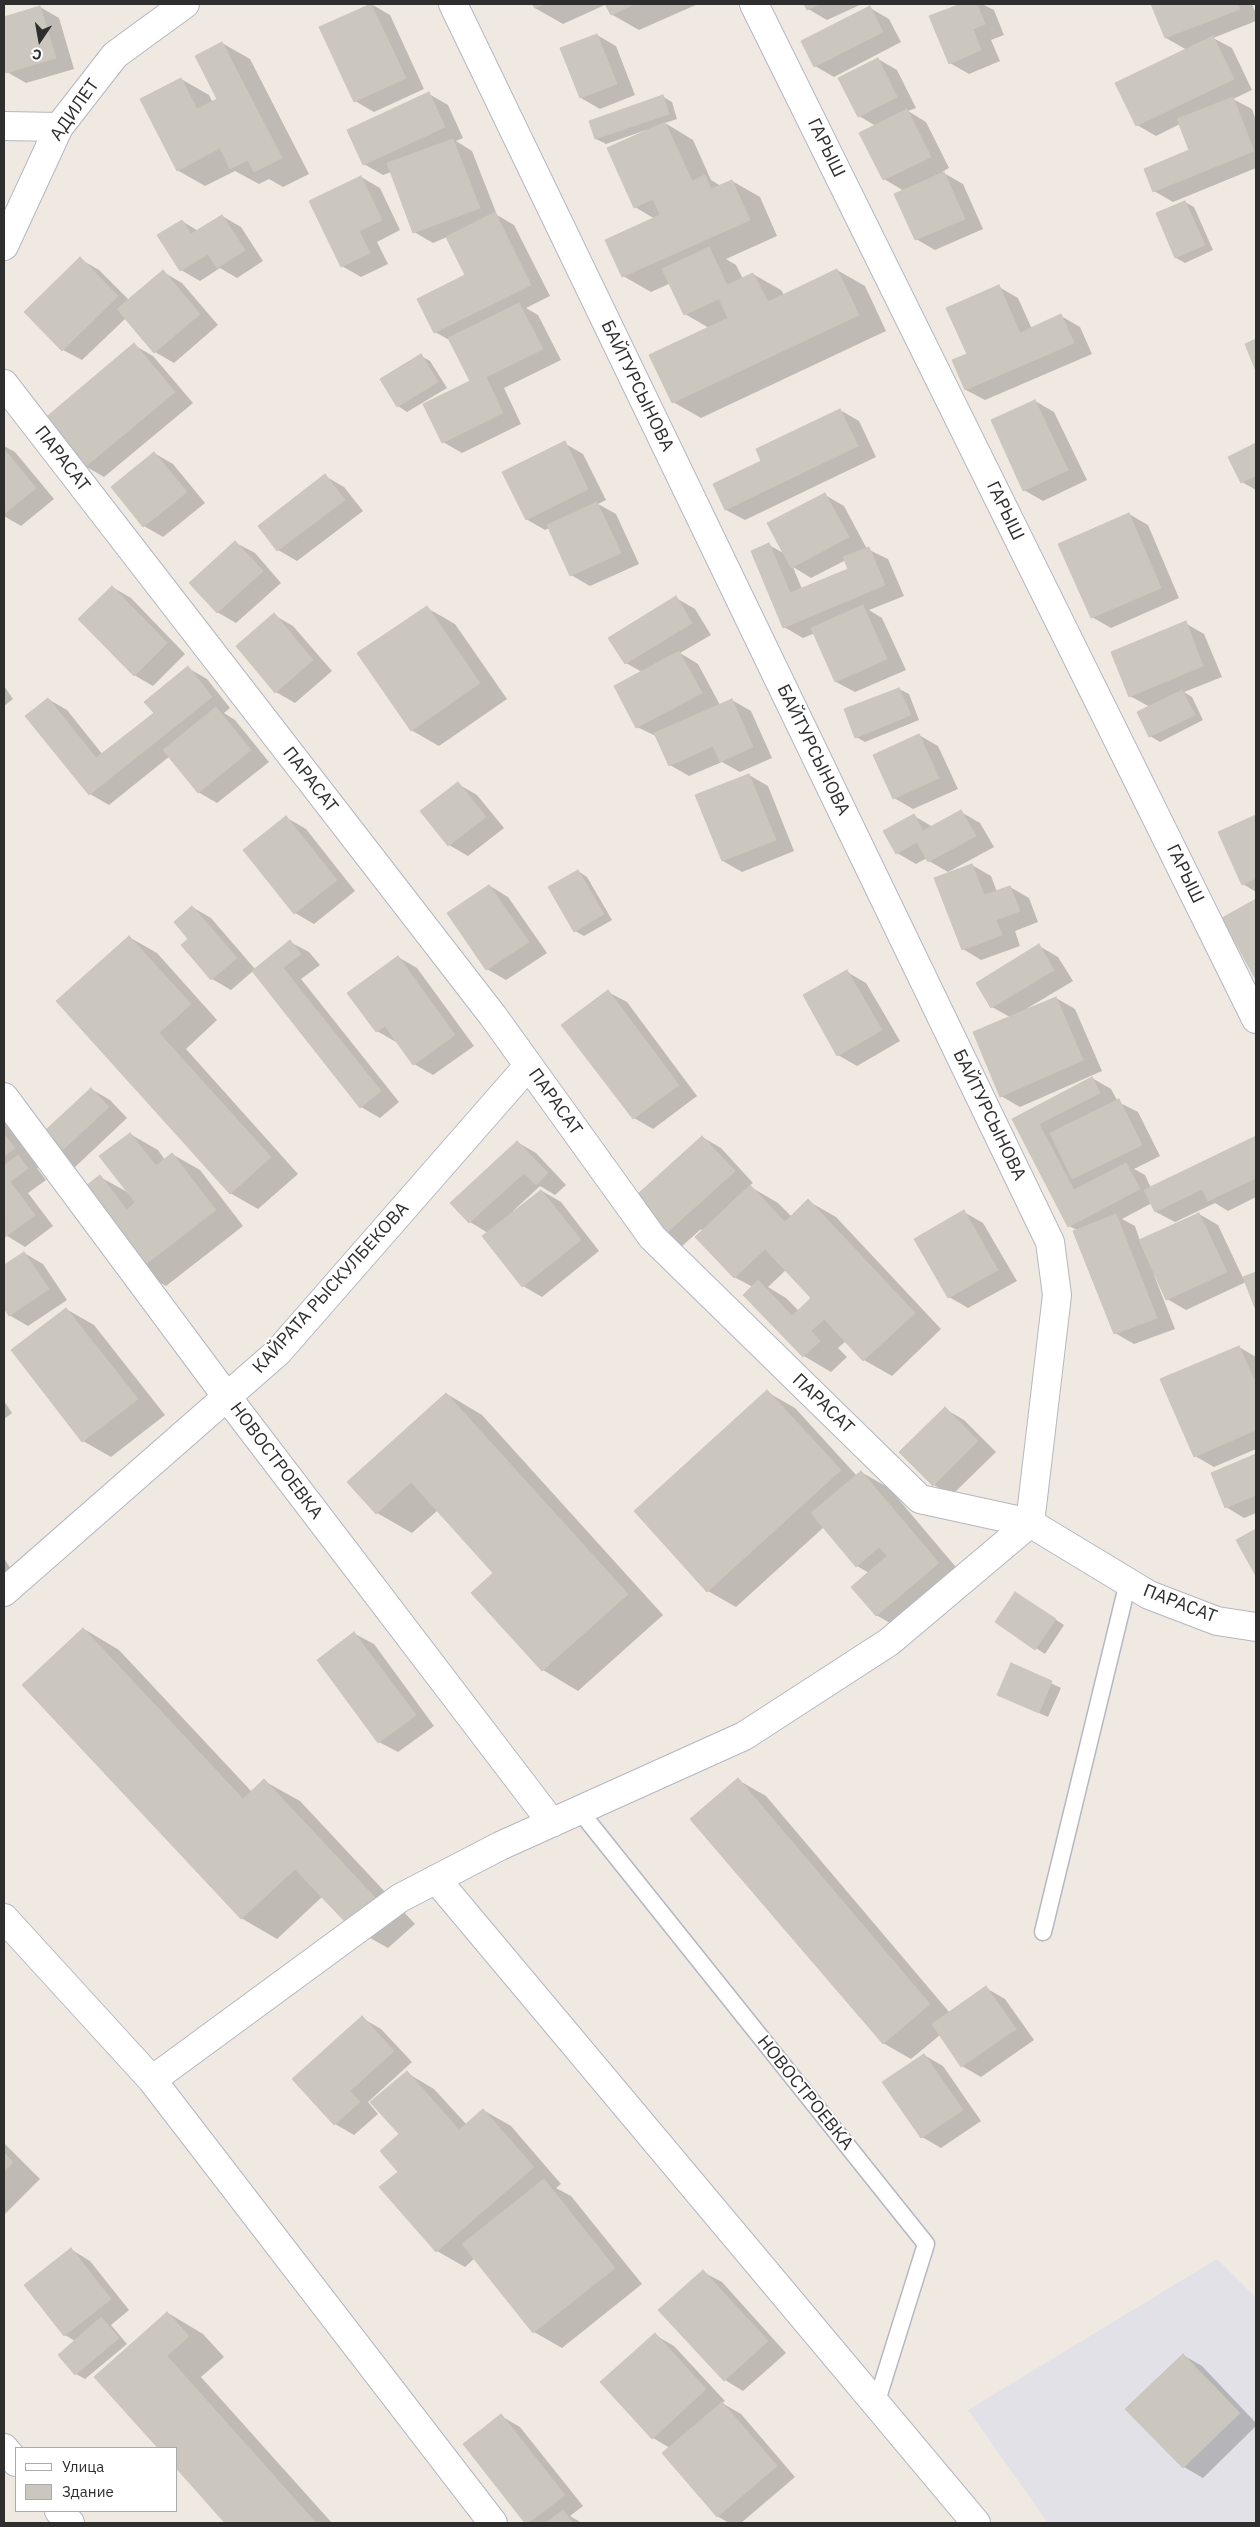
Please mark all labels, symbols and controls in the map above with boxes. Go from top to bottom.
north arrow [15,15,65,65]
text: С [31,45,43,64]
street label: АДИЛЕТ [46,75,104,145]
street label: ГАРЫШ [803,115,849,181]
street label: БАЙТУРСЫНОВА [596,317,678,455]
street label: ПАРАСАТ [30,422,94,496]
street label: ГАРЫШ [982,478,1028,544]
street label: БАЙТУРСЫНОВА [772,681,854,819]
street label: ПАРАСАТ [278,743,342,817]
street label: ГАРЫШ [1162,841,1208,907]
street label: БАЙТУРСЫНОВА [948,1046,1030,1184]
street label: ПАРАСАТ [524,1064,586,1140]
street label: КАЙРАТА РЫСКУЛБЕКОВА [248,1198,414,1378]
street label: ПАРАСАТ [788,1369,858,1439]
street label: НОВОСТРОЕВКА [225,1398,327,1524]
street label: ПАРАСАТ [1140,1580,1220,1628]
street label: НОВОСТРОЕВКА [752,2032,858,2154]
legend [15,2447,178,2512]
text: Улица [62,2457,104,2476]
text: Здание [62,2482,114,2501]

